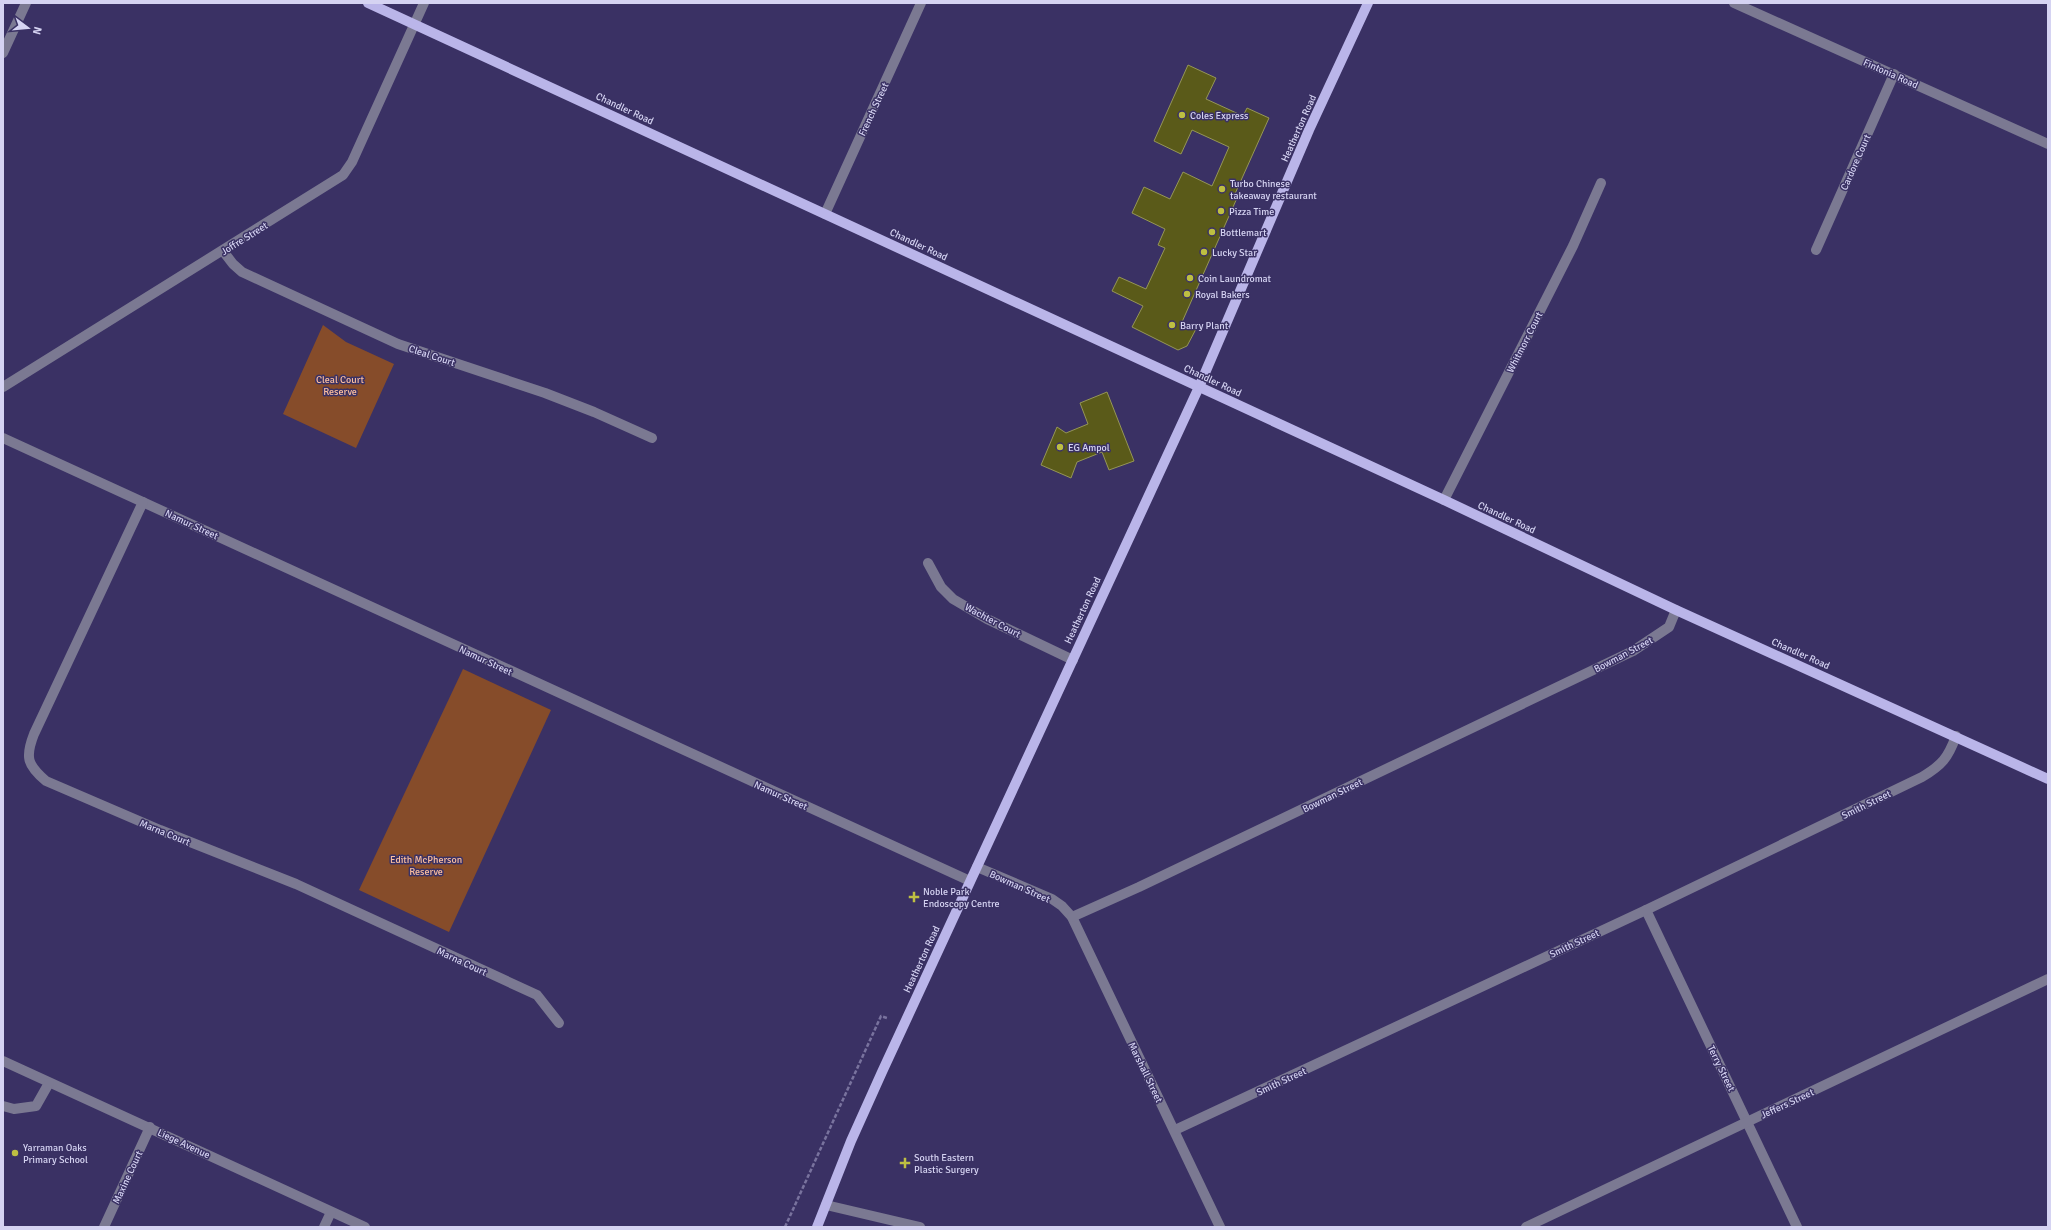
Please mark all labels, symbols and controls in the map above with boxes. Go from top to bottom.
north arrow [8,8,48,48]
text: N [30,25,44,36]
street label: Fintonia Road [1861,56,1920,91]
street label: French Street [856,80,892,138]
street label: Chandler Road [594,90,655,128]
street label: Heatherton Road [1279,93,1319,164]
marker: Coles Express [1177,110,1187,120]
place label: Coles Express [1190,110,1249,122]
street label: Cardore Court [1838,132,1874,192]
place label: Turbo Chinese takeaway restaurant [1230,178,1317,202]
marker: Turbo Chinese takeaway restaurant [1217,184,1227,194]
marker: Pizza Time [1216,206,1226,216]
place label: Pizza Time [1229,206,1274,218]
street label: Joffre Street [219,219,271,258]
street label: Chandler Road [888,226,949,264]
marker: Bottlemart [1207,227,1217,237]
place label: Bottlemart [1220,227,1267,239]
marker: Lucky Star [1199,247,1209,257]
place label: Lucky Star [1212,247,1257,259]
marker: Coin Laundromat [1185,273,1195,283]
place label: Coin Laundromat [1198,273,1272,285]
marker: Royal Bakers [1182,289,1192,299]
place label: Royal Bakers [1195,289,1250,301]
street label: Whitmorr Court [1504,310,1546,375]
marker: Barry Plant [1167,320,1177,330]
place label: Barry Plant [1180,320,1229,332]
street label: Cleal Court [407,343,457,369]
street label: Chandler Road [1182,362,1243,400]
park label: Cleal Court Reserve [316,374,365,398]
marker: EG Ampol [1055,442,1065,452]
place label: EG Ampol [1068,442,1110,454]
street label: Chandler Road [1476,499,1537,537]
street label: Namur Street [163,507,221,543]
street label: Heatherton Road [1062,575,1104,646]
street label: Wachter Court [962,601,1023,641]
street label: Bowman Street [1592,634,1655,675]
street label: Chandler Road [1770,636,1832,672]
street label: Namur Street [457,643,515,679]
street label: Bowman Street [1301,776,1365,816]
street label: Namur Street [752,779,810,813]
street label: Smith Street [1840,788,1894,822]
street label: Marna Court [138,817,192,849]
park label: Edith McPherson Reserve [390,854,462,878]
street label: Bowman Street [987,868,1052,906]
place label: Noble Park Endoscopy Centre [923,886,999,910]
marker: Noble Park Endoscopy Centre [908,891,920,903]
street label: Heatherton Road [901,924,943,995]
street label: Smith Street [1548,927,1602,961]
street label: Marna Court [435,945,489,979]
street label: Marshall Street [1125,1040,1165,1105]
street label: Terry Street [1705,1043,1738,1094]
street label: Smith Street [1255,1065,1309,1099]
street label: Jeffers Street [1759,1086,1816,1121]
street label: Liege Avenue [155,1127,212,1161]
place label: Yarraman Oaks Primary School [23,1142,88,1166]
marker: Yarraman Oaks Primary School [10,1148,20,1158]
street label: Maxine Court [110,1149,146,1206]
place label: South Eastern Plastic Surgery [914,1152,979,1176]
marker: South Eastern Plastic Surgery [899,1157,911,1169]

